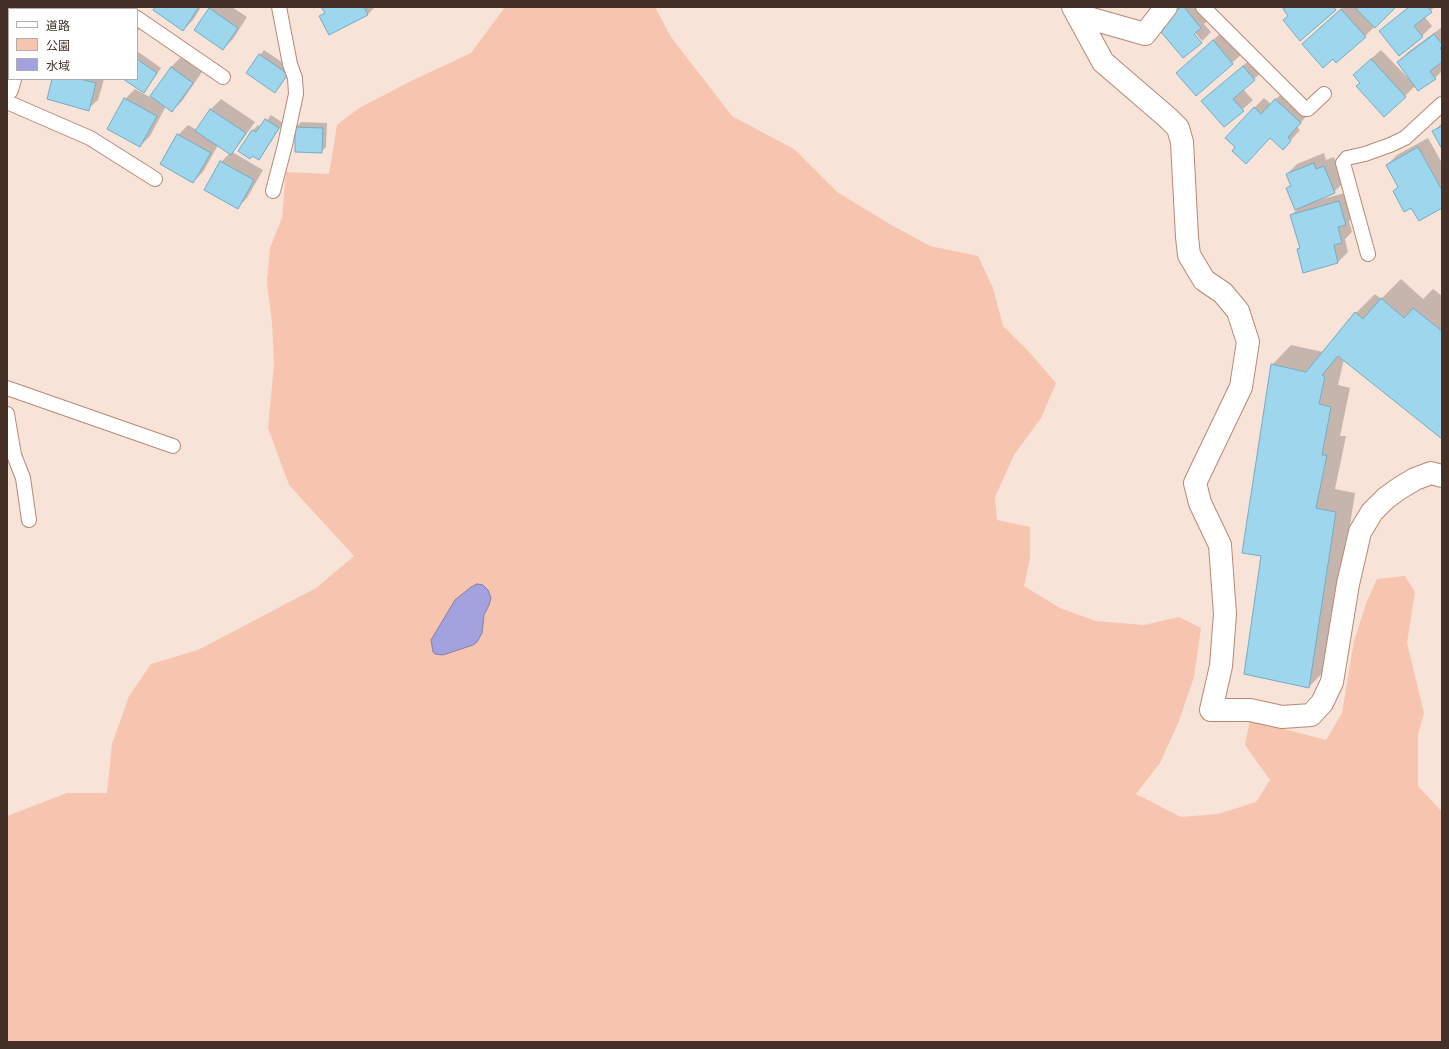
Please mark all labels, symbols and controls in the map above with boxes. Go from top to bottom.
legend [8,8,138,80]
text: 道路 [46,19,70,33]
text: 公園 [46,39,70,53]
text: 水域 [46,59,70,73]

